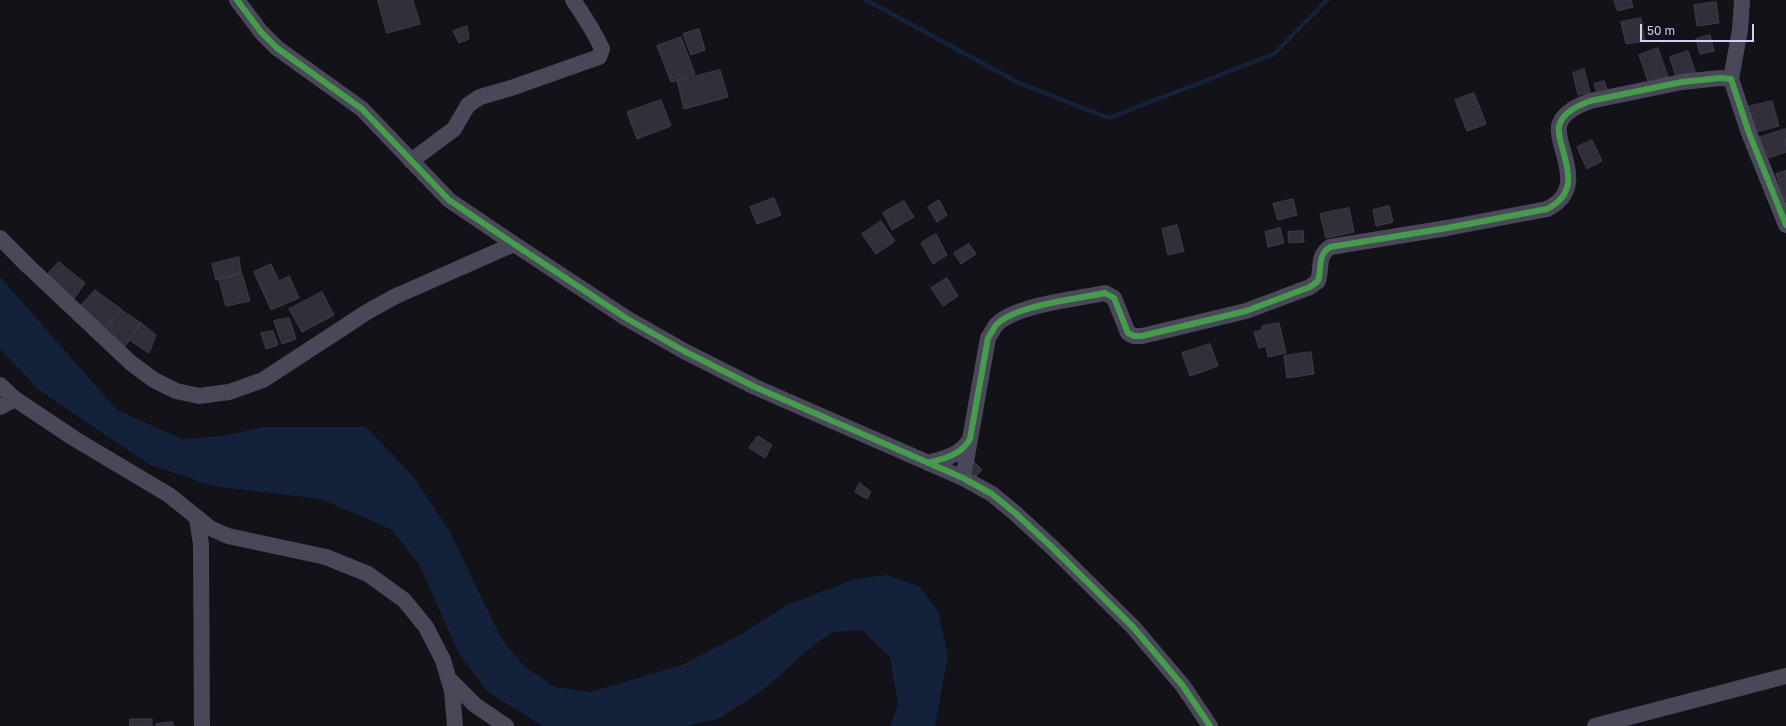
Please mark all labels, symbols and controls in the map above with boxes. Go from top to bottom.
scale bar [1642,16,1756,42]
text: 50 m [1647,23,1675,38]

